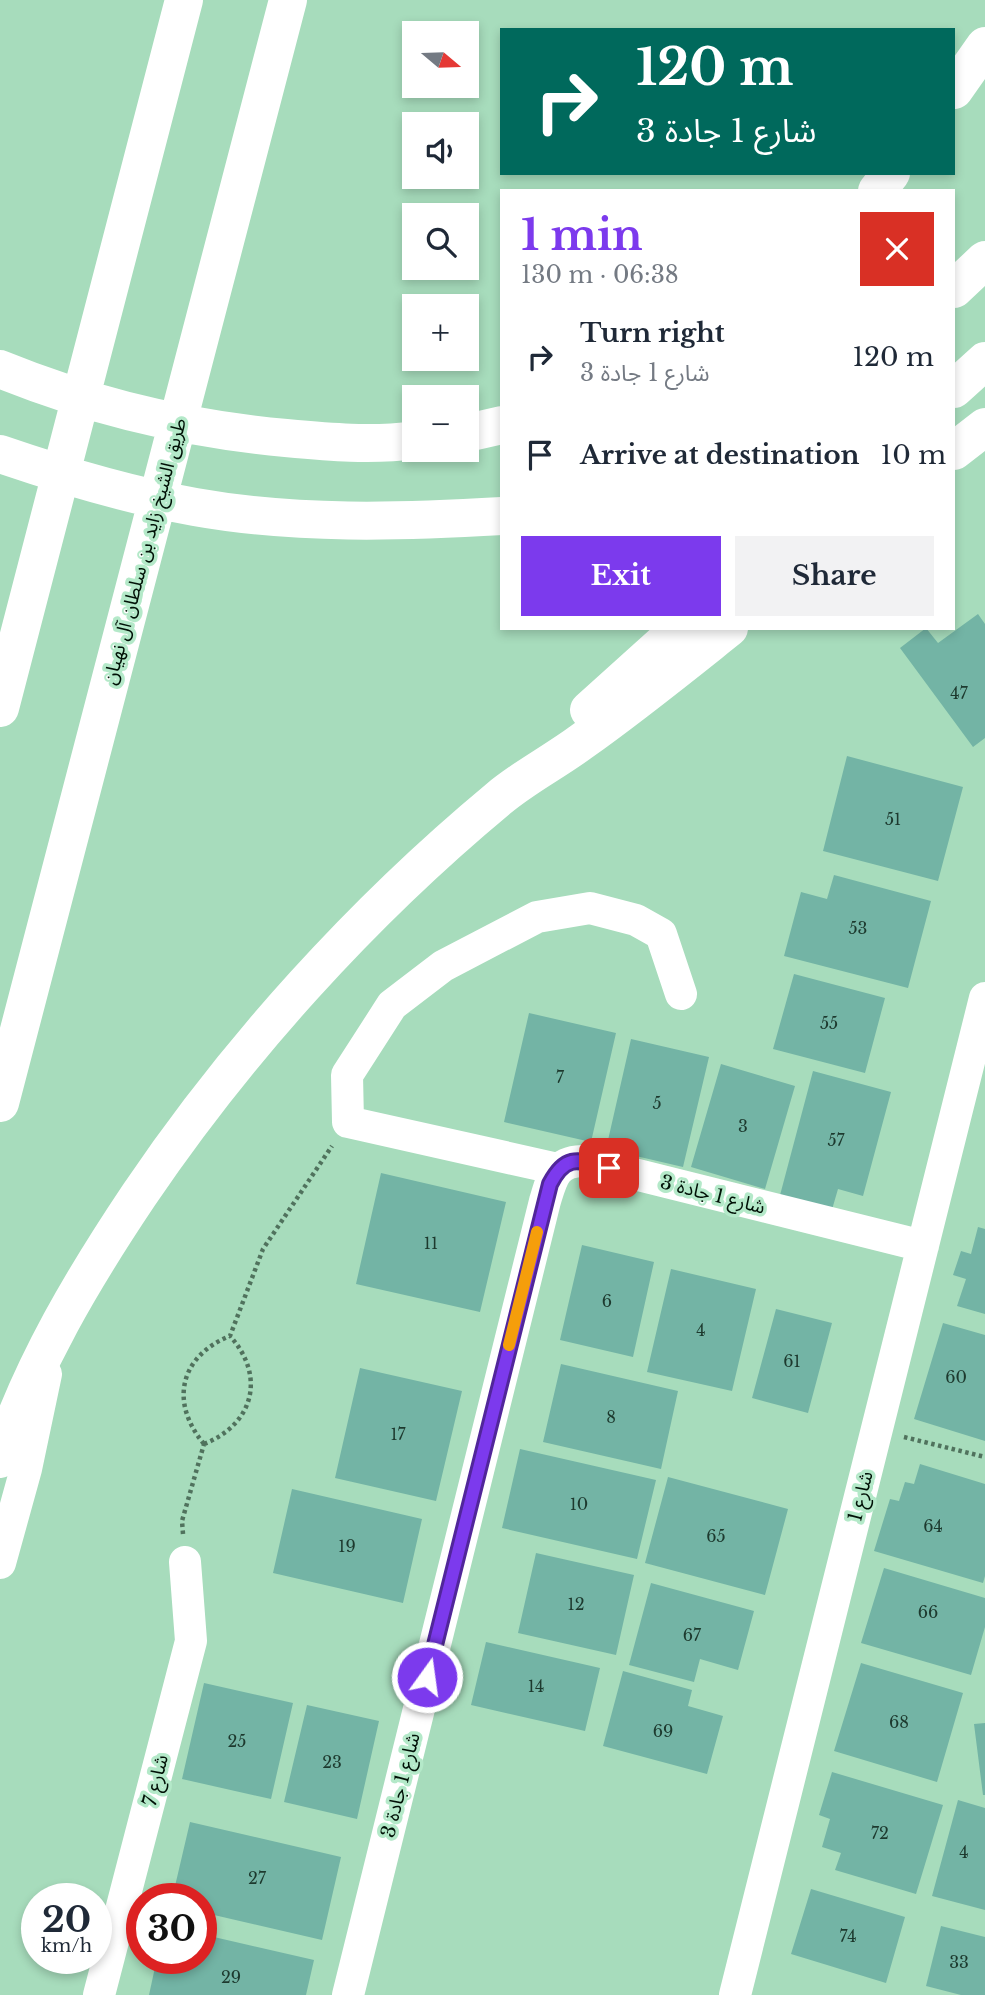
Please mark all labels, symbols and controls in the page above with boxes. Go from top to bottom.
north arrow [402,21,480,98]
map controls [402,21,479,462]
text: 120 m [636,37,794,98]
icon: right [521,56,612,147]
text: شارع 1 جادة 3 [636,111,816,151]
button: sound [402,112,479,189]
button: search [402,203,479,280]
text: 1 min [521,209,643,261]
button: close [860,212,934,286]
text: 130 m · 06:38 [521,261,679,289]
button: + [402,294,479,371]
text: Turn right [580,317,725,349]
icon: right [521,338,559,376]
text: 120 m [852,341,934,373]
text: شارع 1 جادة 3 [580,359,710,387]
button: − [402,385,479,462]
street label: طريق الشيخ زايد بن سلطان آل نهيان [98,415,194,688]
icon: arrive [521,436,559,474]
text: Arrive at destination [580,439,860,471]
text: 10 m [881,439,946,471]
button: Exit [521,536,721,616]
button: Share [735,536,934,616]
house number: 47 [950,683,969,703]
house number: 51 [885,809,901,829]
house number: 53 [849,918,867,938]
house number: 55 [820,1013,838,1033]
house number: 7 [556,1067,565,1087]
house number: 5 [652,1093,662,1113]
house number: 3 [738,1116,748,1136]
house number: 57 [827,1130,846,1150]
pin [579,1138,639,1198]
icon: arrive [590,1149,628,1187]
street label: شارع 1 جادة 3 [658,1170,768,1221]
house number: 11 [424,1233,438,1253]
house number: 6 [602,1291,612,1311]
house number: 4 [696,1320,706,1340]
house number: 61 [783,1351,801,1371]
house number: 60 [945,1367,967,1387]
house number: 8 [606,1407,616,1427]
house number: 17 [390,1424,407,1444]
street label: شارع 1 [843,1469,880,1524]
house number: 10 [570,1494,588,1514]
house number: 64 [923,1516,943,1536]
house number: 65 [706,1526,726,1546]
house number: 19 [338,1536,356,1556]
house number: 12 [568,1594,585,1614]
house number: 66 [918,1602,938,1622]
house number: 67 [683,1625,702,1645]
position arrow [390,1640,464,1714]
house number: 14 [528,1676,544,1696]
house number: 68 [889,1712,909,1732]
house number: 69 [653,1721,673,1741]
street label: شارع 1 جادة 3 [376,1730,427,1840]
house number: 25 [228,1731,246,1751]
street label: شارع 7 [138,1752,175,1809]
house number: 23 [322,1752,342,1772]
house number: 72 [871,1823,889,1843]
house number: 4 [959,1842,969,1862]
house number: 27 [248,1868,267,1888]
speed limit sign: 30 [126,1883,217,1974]
text: 20 [42,1898,91,1941]
house number: 74 [839,1926,857,1946]
text: km/h [41,1935,92,1957]
house number: 33 [949,1952,969,1972]
house number: 29 [221,1967,241,1987]

